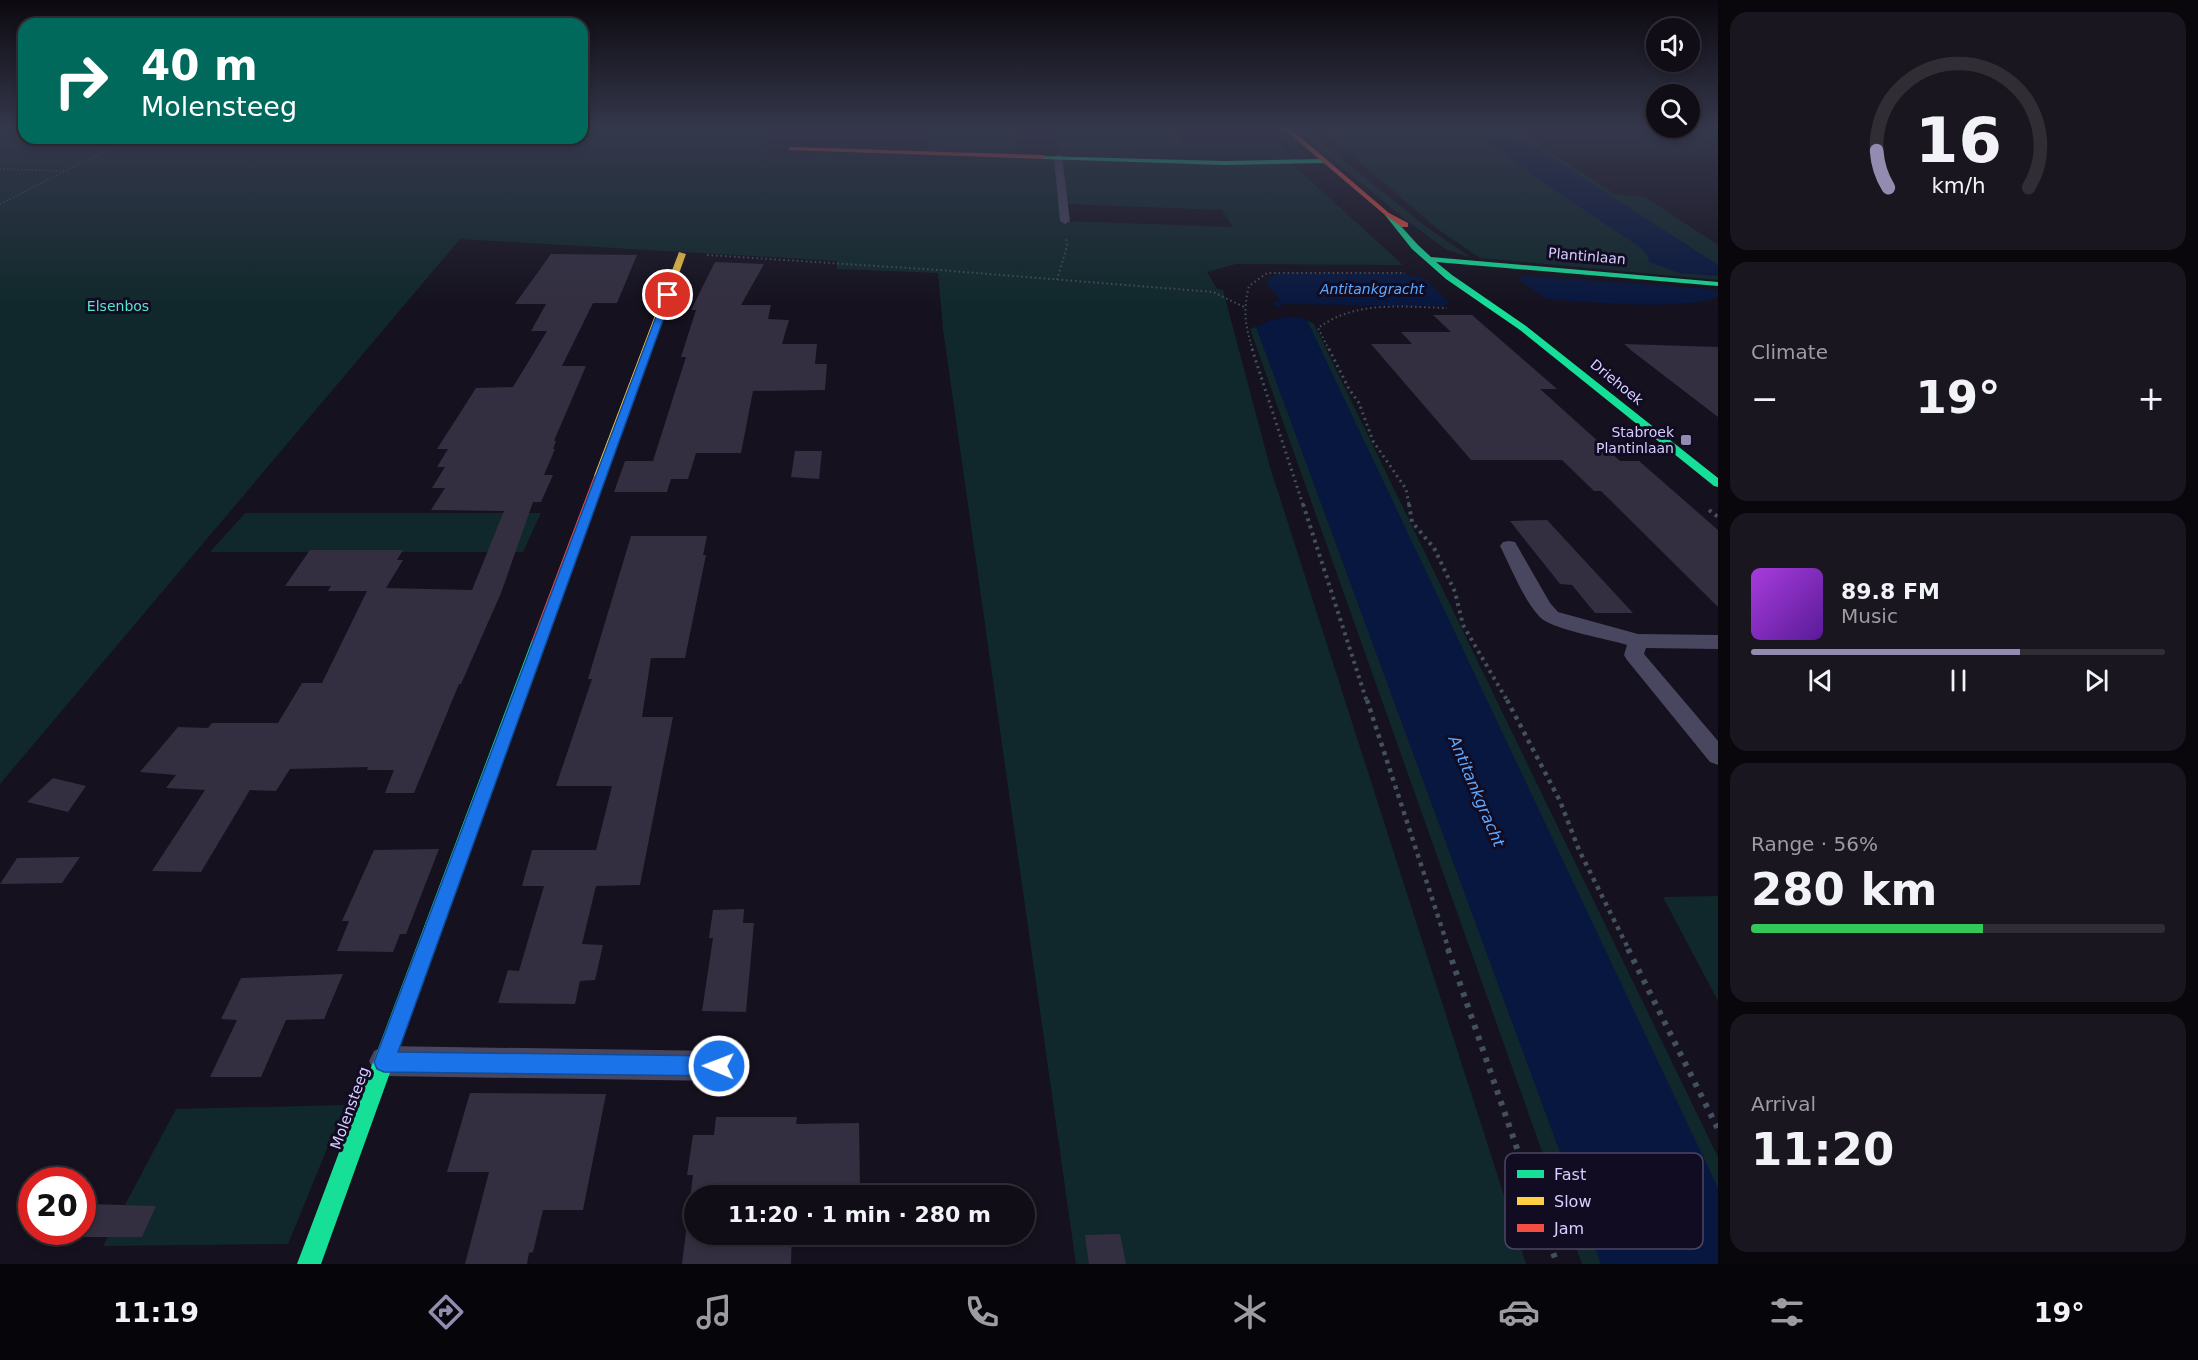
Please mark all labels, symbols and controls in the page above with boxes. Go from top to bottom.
map controls [1646,18,1700,138]
button: sound [1646,18,1700,72]
text: 40 m [141,41,258,90]
icon: right [42,42,120,120]
button: search [1646,84,1700,138]
text: Molensteeg [141,91,297,122]
text: 16 [1915,104,2001,177]
text: km/h [1931,174,1985,199]
street label: Plantinlaan [1547,245,1627,267]
pin [642,269,693,320]
icon: arrive [651,278,684,311]
water label: Antitankgracht [1319,281,1425,297]
park label: Elsenbos [87,298,149,314]
text: Climate [1751,340,1828,364]
street label: Driehoek [1587,356,1647,409]
text: 19° [1915,371,2001,424]
text: − [1751,379,1779,418]
text: + [2137,379,2165,418]
place label: Stabroek Plantinlaan [1596,424,1675,456]
marker: Stabroek Plantinlaan [1679,433,1693,447]
text: 89.8 FM [1841,579,1940,604]
text: Music [1841,604,1898,628]
icon: previous [1804,664,1837,697]
icon: pause [1942,664,1975,697]
icon: next [2080,664,2113,697]
water label: Antitankgracht [1444,732,1509,850]
text: Range · 56% [1751,832,1878,856]
text: 280 km [1751,863,1937,916]
position arrow [687,1034,751,1098]
street label: Molensteeg [327,1064,373,1152]
text: Arrival [1751,1092,1816,1116]
text: 11:20 [1751,1123,1894,1176]
legend [1505,1153,1703,1249]
text: Fast [1554,1165,1586,1184]
speed limit sign: 20 [18,1167,96,1245]
text: Slow [1554,1192,1591,1211]
text: 11:20 · 1 min · 280 m [728,1202,991,1227]
text: Jam [1553,1219,1584,1238]
icon: directions [425,1291,467,1333]
icon: music [693,1291,735,1333]
icon: phone [961,1291,1003,1333]
icon: climate [1229,1291,1271,1333]
icon: car [1498,1291,1540,1333]
icon: filters [1766,1291,1808,1333]
text: 11:19 [113,1297,199,1328]
text: 19° [2034,1297,2085,1328]

